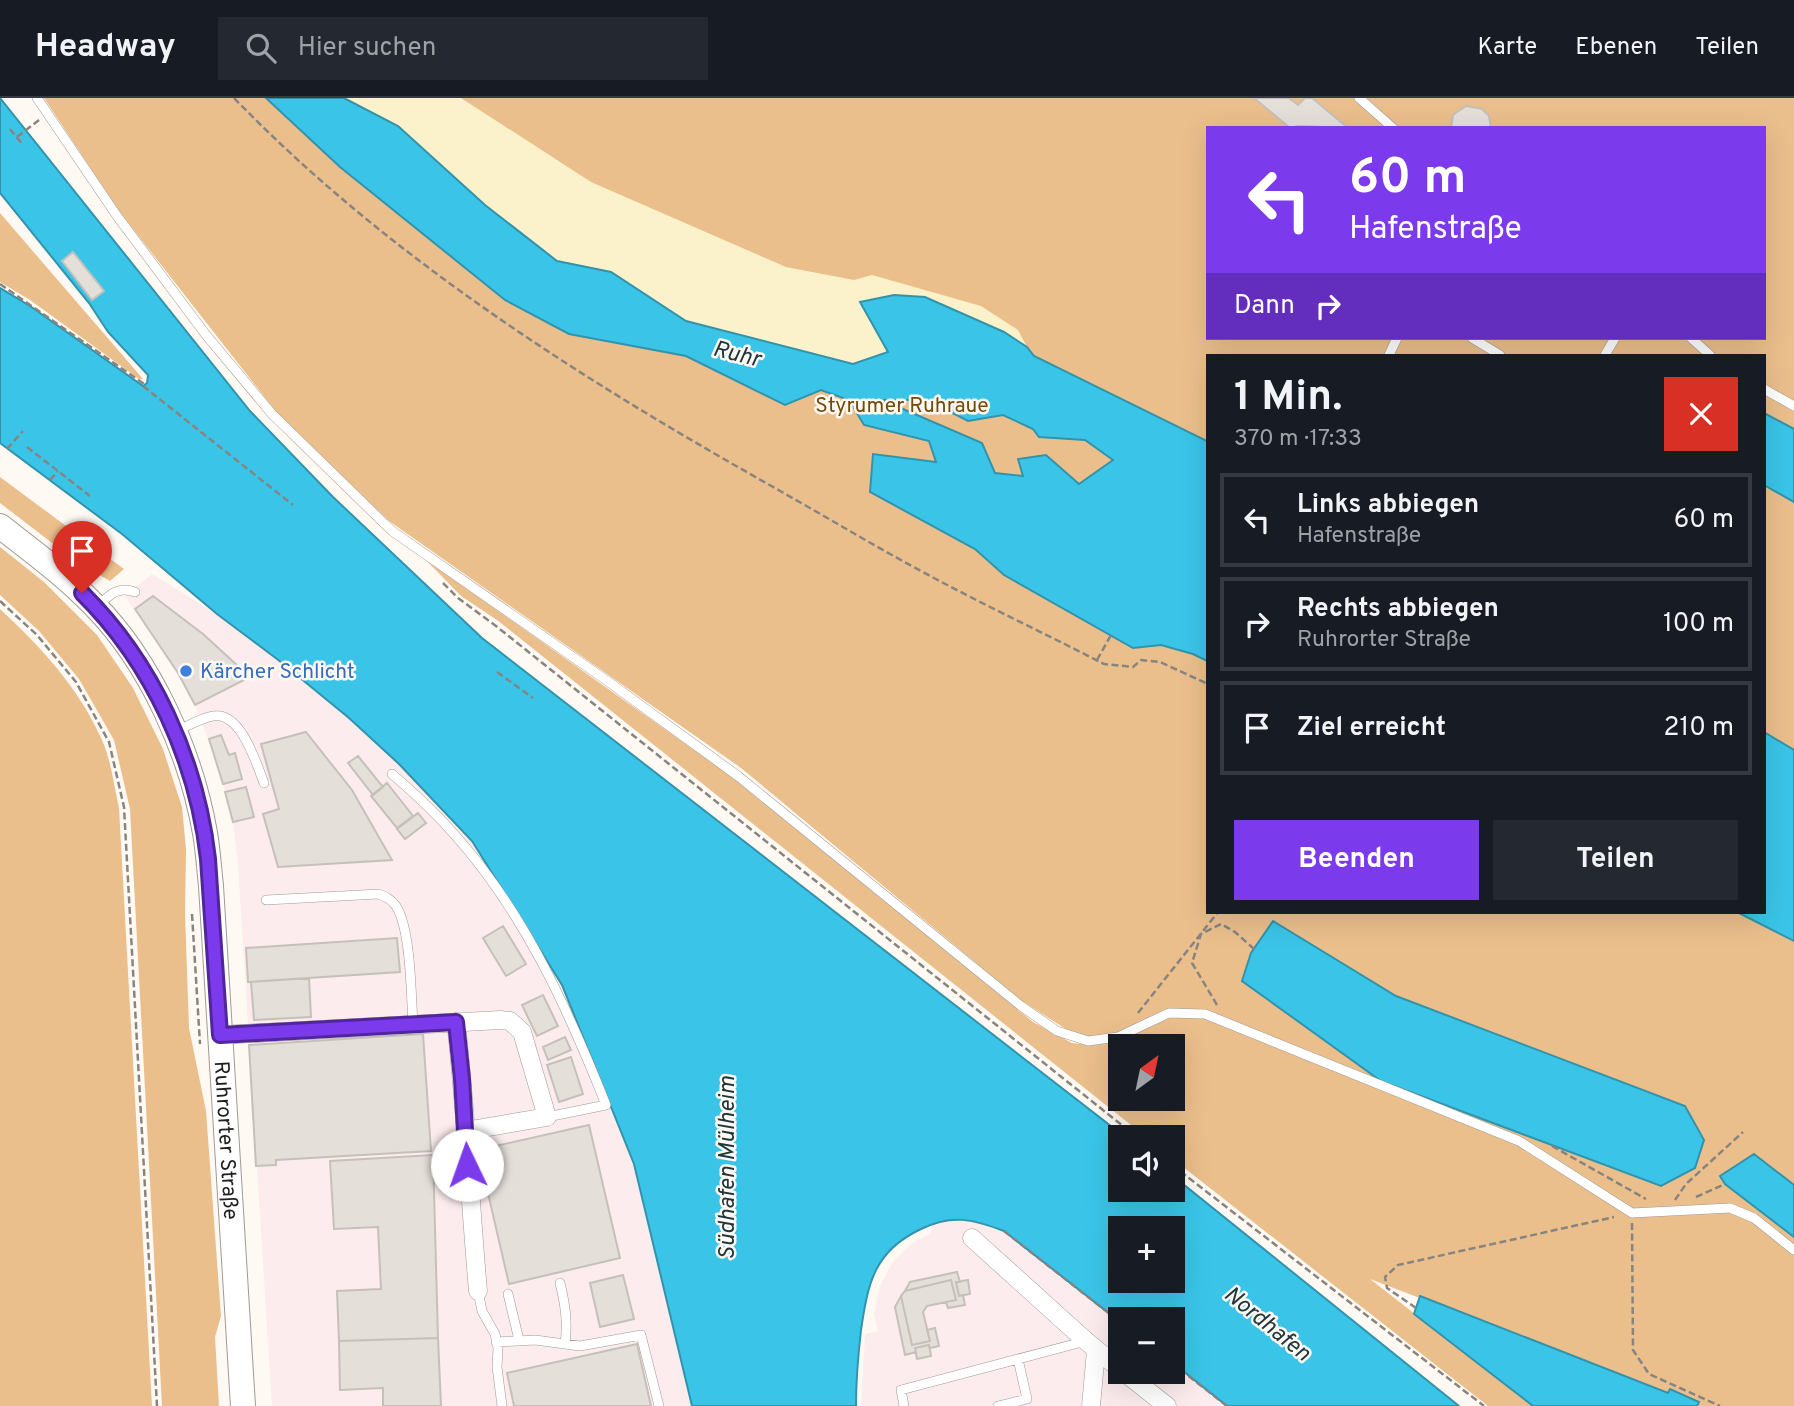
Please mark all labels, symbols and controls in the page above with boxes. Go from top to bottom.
search box [218,17,708,80]
text: Headway [35,27,176,69]
icon: search [242,29,280,67]
text: Hier suchen [298,32,436,65]
text: Karte [1477,33,1537,63]
text: Ebenen [1575,33,1657,63]
text: Teilen [1695,33,1759,63]
text: 60 m [1349,149,1467,211]
icon: left [1234,154,1325,245]
text: Hafenstraße [1349,210,1522,250]
icon: right [1309,287,1347,325]
text: Dann [1234,290,1295,323]
water label: Ruhr [710,336,765,376]
text: 1 Min. [1234,372,1343,425]
button: close [1664,377,1738,451]
park label: Styrumer Ruhraue [815,393,989,420]
text: 370 m · 17:33 [1234,425,1362,454]
text: Links abbiegen [1297,489,1479,522]
icon: left [1238,501,1276,539]
text: 60 m [1674,504,1734,537]
pin [52,521,112,593]
text: Hafenstraße [1297,522,1421,551]
icon: arrive [63,532,101,570]
text: Rechts abbiegen [1297,593,1499,626]
icon: right [1238,605,1276,643]
text: 100 m [1663,608,1734,641]
text: Ruhrorter Straße [1297,626,1471,655]
place label: Kärcher Schlicht [200,659,355,686]
marker: Kärcher Schlicht [178,663,194,679]
icon: arrive [1238,709,1276,747]
text: Ziel erreicht [1297,712,1446,745]
text: 210 m [1664,712,1734,745]
button: Beenden [1234,820,1479,900]
button: Teilen [1493,820,1738,900]
north arrow [1108,1034,1185,1111]
map controls [1108,1034,1185,1384]
street label: Ruhrorter Straße [207,1060,244,1220]
water label: Südhafen Mülheim [714,1076,743,1260]
button: sound [1108,1125,1185,1202]
position arrow [430,1128,504,1202]
button: + [1108,1216,1185,1293]
water label: Nordhafen [1217,1281,1316,1369]
button: − [1108,1307,1185,1384]

